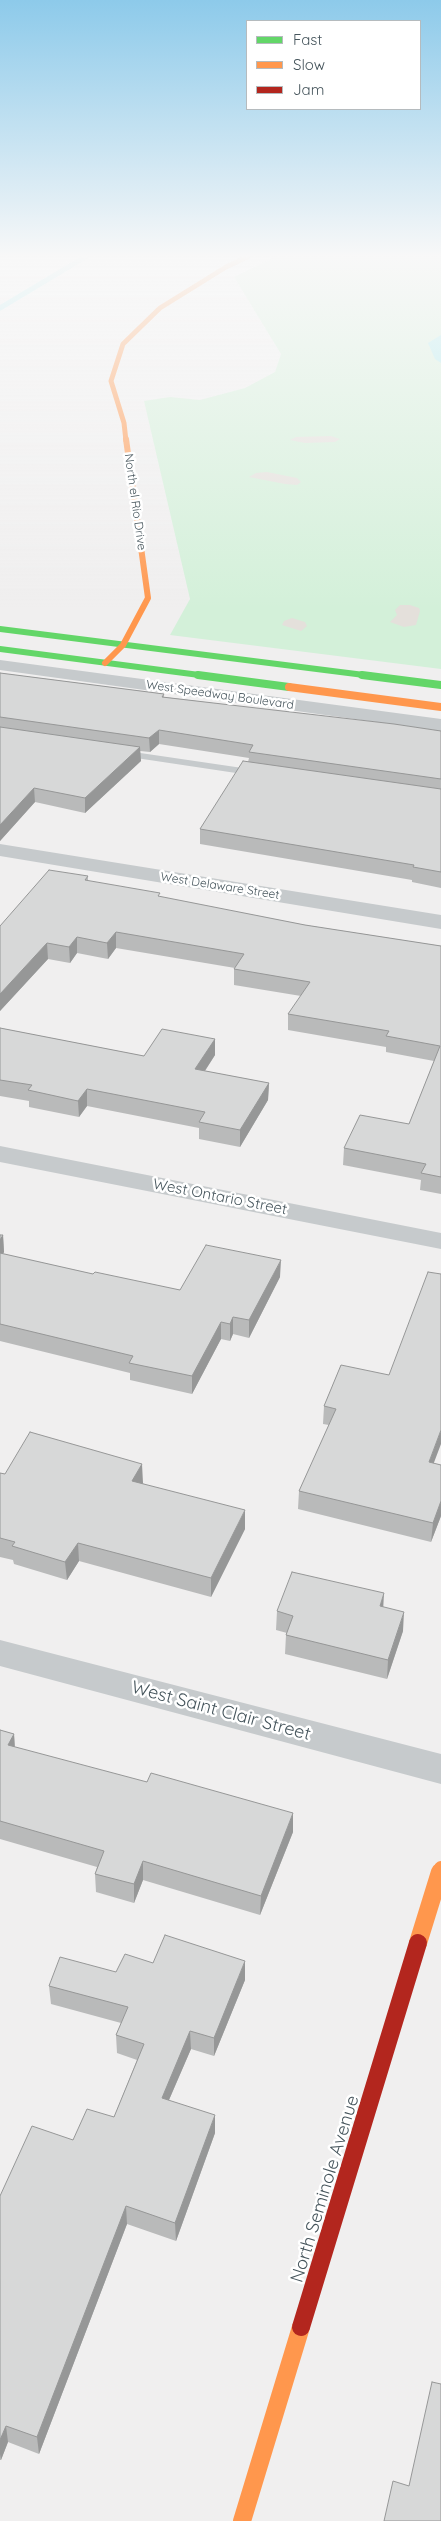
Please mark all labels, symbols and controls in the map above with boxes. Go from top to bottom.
legend [246,20,421,110]
text: Fast [293,30,322,49]
text: Slow [293,55,325,74]
text: Jam [293,80,324,99]
street label: North el Rio Drive [121,453,149,551]
street label: West Speedway Boulevard [145,678,295,712]
street label: West Delaware Street [160,869,280,903]
street label: West Ontario Street [151,1175,289,1219]
street label: West Saint Clair Street [129,1677,313,1745]
street label: North Seminole Avenue [286,2093,364,2285]

